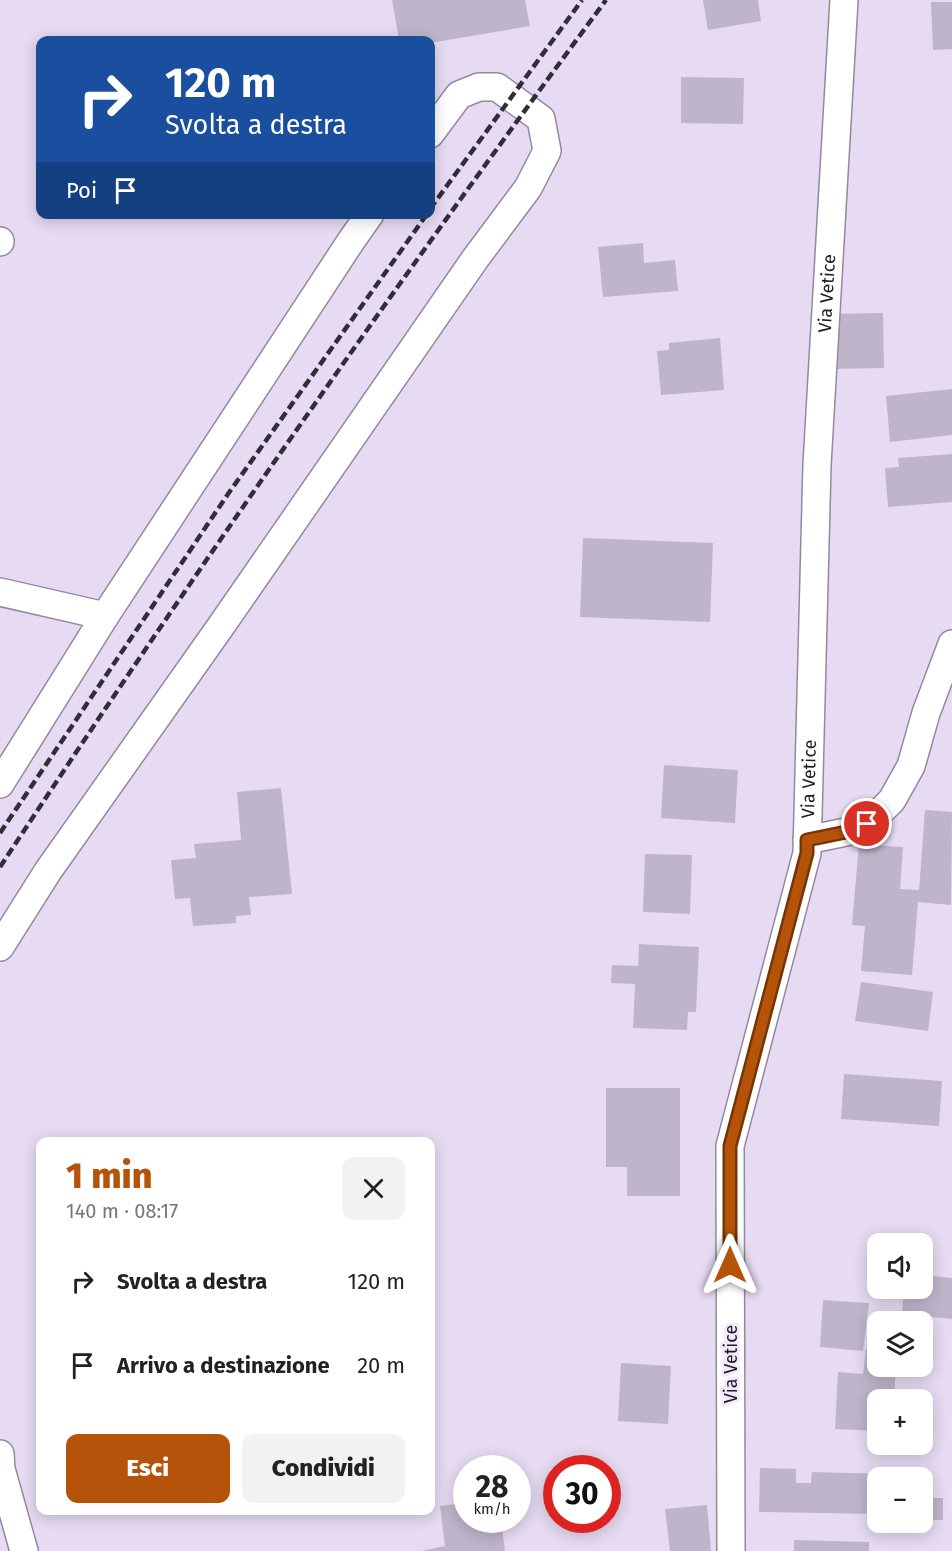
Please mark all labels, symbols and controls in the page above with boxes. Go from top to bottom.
text: 120 m [165,58,276,108]
icon: right [66,60,144,138]
text: Svolta a destra [165,109,347,141]
icon: arrive [109,174,142,207]
text: Poi [66,177,97,204]
street label: Via Vetice [814,253,840,333]
street label: Via Vetice [797,739,821,819]
pin [841,798,892,849]
icon: arrive [850,807,883,840]
text: 1 min [66,1154,152,1198]
button: close [342,1157,405,1220]
text: 140 m · 08:17 [66,1199,178,1223]
position arrow [698,1233,762,1297]
map controls [867,1233,933,1533]
button: sound [867,1233,933,1299]
icon: right [66,1265,99,1298]
text: Svolta a destra [117,1268,267,1295]
text: 120 m [348,1268,405,1295]
button: layers [867,1311,933,1377]
street label: Via Vetice [720,1325,742,1403]
icon: arrive [66,1349,99,1382]
text: Arrivo a destinazione [117,1352,330,1379]
text: 20 m [357,1352,405,1379]
button: + [867,1389,933,1455]
button: Esci [66,1434,230,1503]
button: Condividi [242,1434,405,1503]
speed limit sign: 30 [543,1455,621,1533]
button: − [867,1467,933,1533]
text: 28 [476,1469,508,1505]
text: km/h [473,1500,511,1518]

